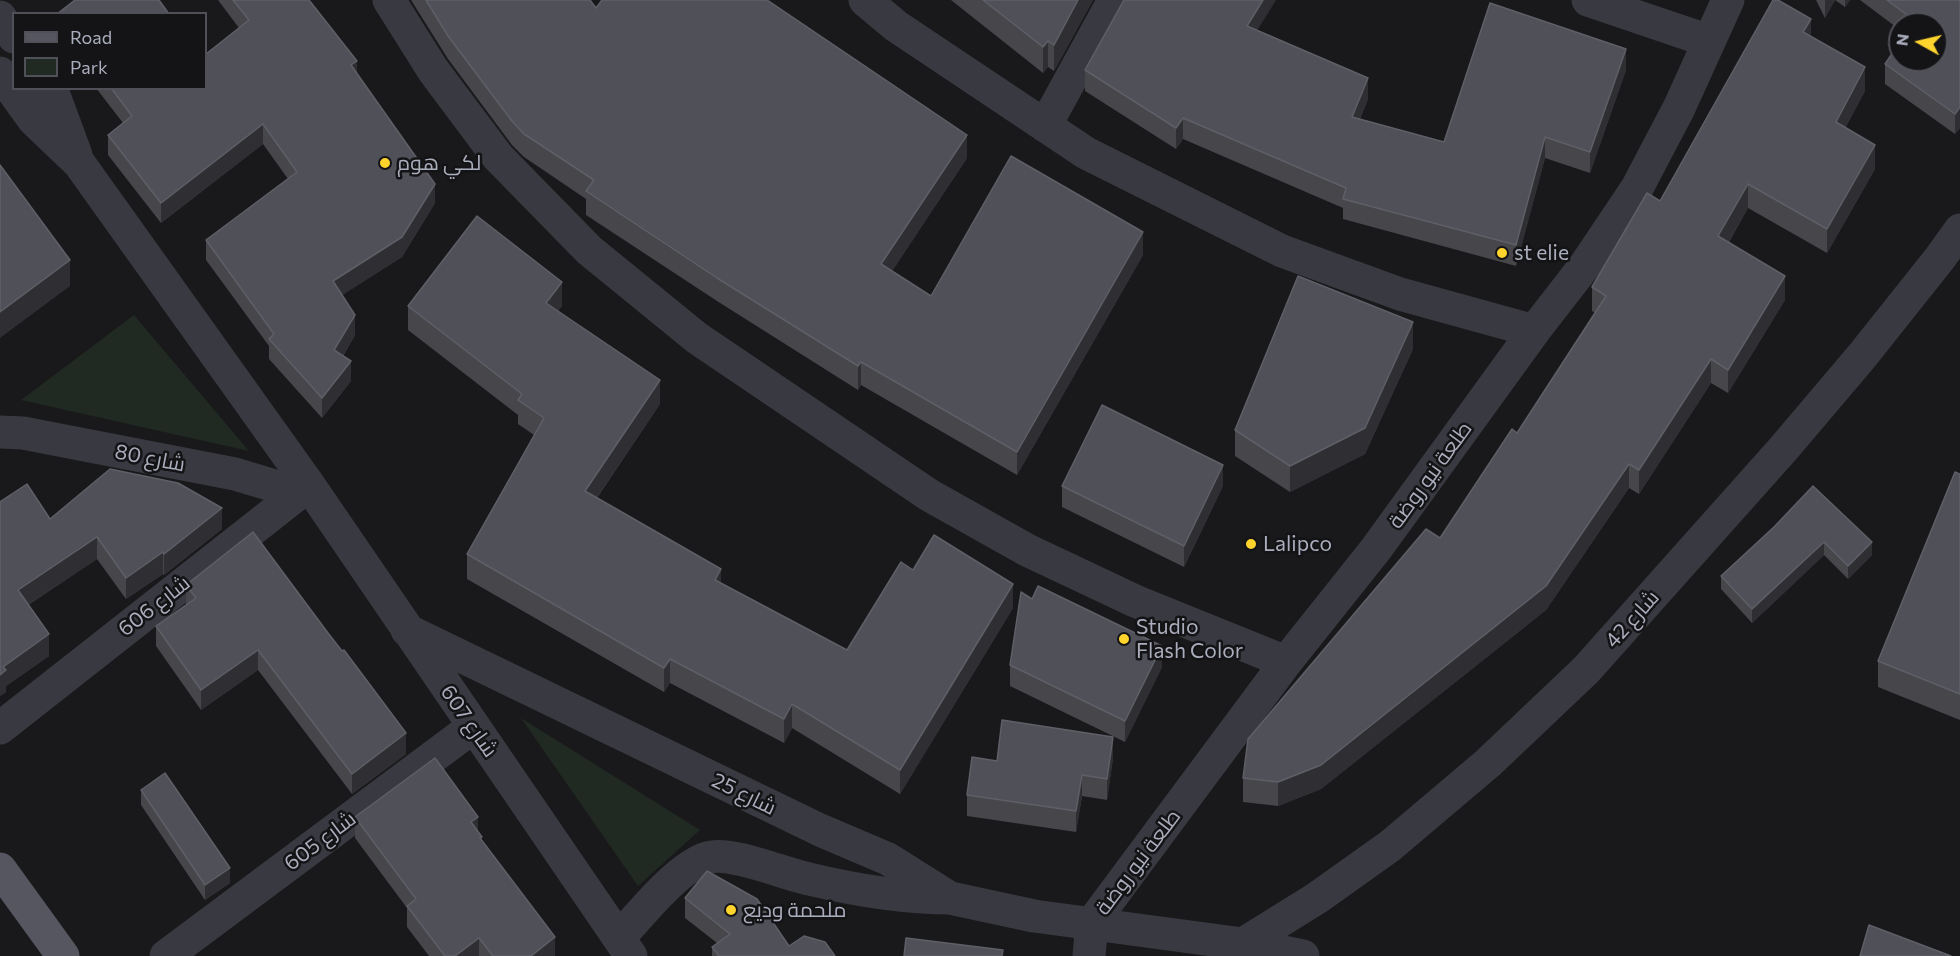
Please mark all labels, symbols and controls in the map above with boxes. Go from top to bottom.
legend [12,12,207,90]
north arrow [1888,12,1948,72]
text: Road [70,26,112,48]
text: N [1891,32,1912,47]
text: Park [70,56,108,78]
place label: لكي هوم [397,150,481,176]
marker: لكي هوم [378,156,392,170]
place label: st elie [1514,240,1569,266]
marker: st elie [1495,246,1509,260]
street label: طلعة نيو روضة [1383,417,1477,533]
street label: شارع 80 [113,439,187,477]
place label: Lalipco [1263,531,1332,557]
marker: Lalipco [1244,537,1258,551]
street label: شارع 606 [113,570,195,642]
street label: شارع 42 [1600,585,1664,653]
place label: Studio Flash Color [1136,614,1243,664]
marker: Studio Flash Color [1117,632,1131,646]
street label: شارع 607 [435,680,503,762]
street label: شارع 25 [708,768,780,820]
street label: طلعة نيو روضة [1090,804,1186,920]
street label: شارع 605 [279,806,361,876]
place label: ملحمة وديع [743,897,846,923]
marker: ملحمة وديع [724,903,738,917]

